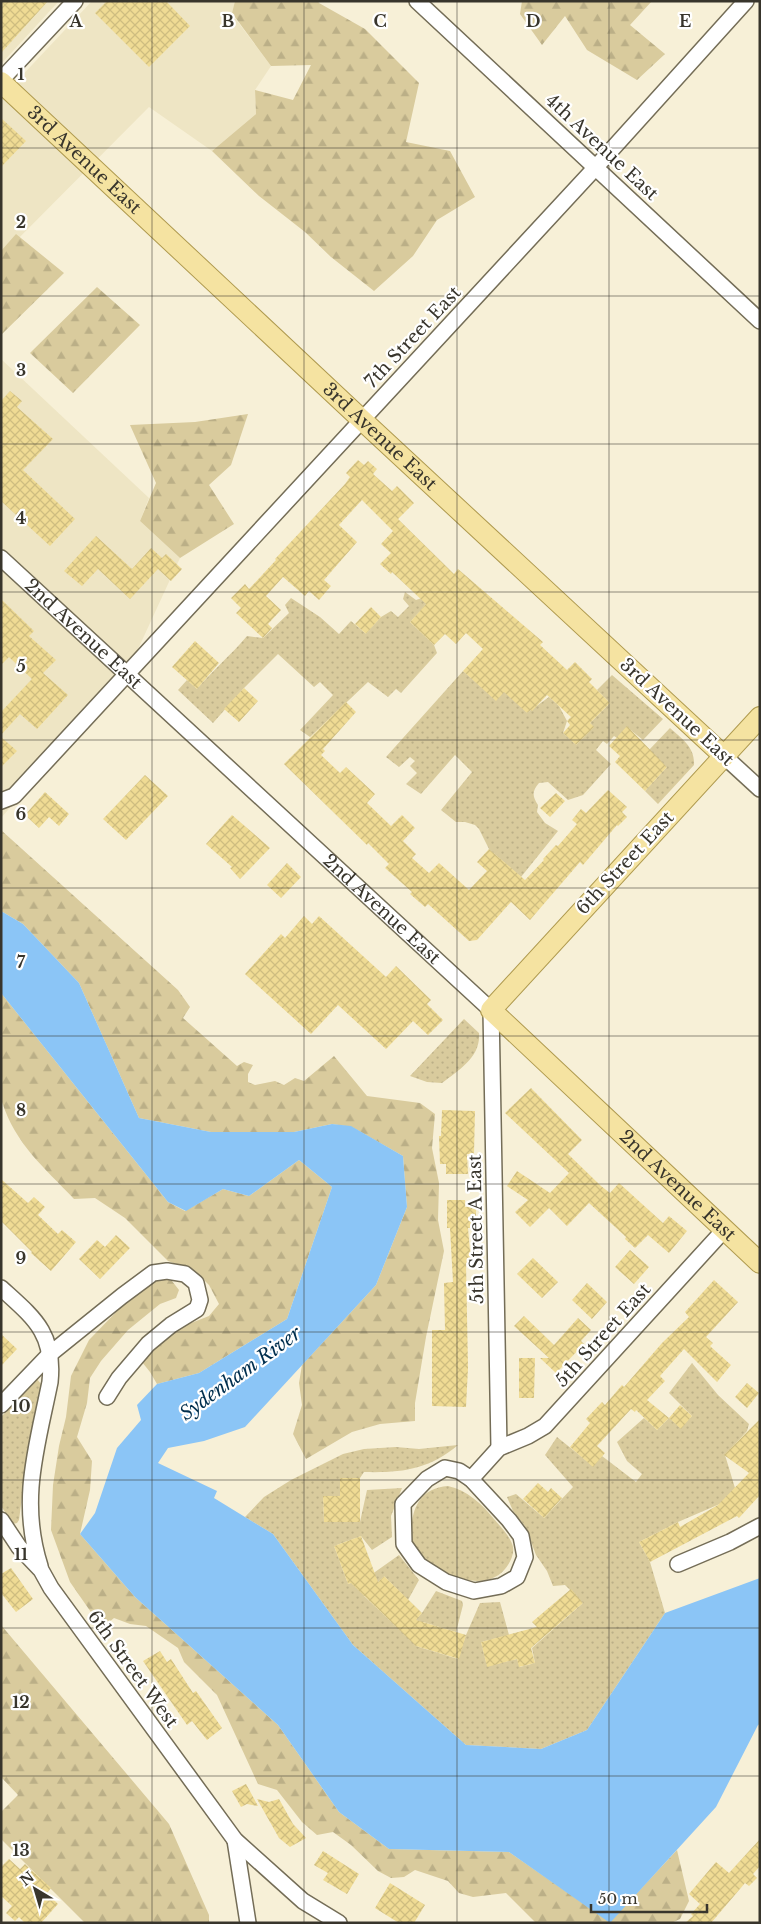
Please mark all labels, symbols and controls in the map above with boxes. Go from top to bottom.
text: A [69,11,84,31]
text: B [222,11,235,31]
text: C [373,11,387,31]
text: D [526,11,540,31]
text: E [679,11,691,31]
text: 1 [18,64,25,84]
street label: 4th Avenue East [541,89,663,205]
street label: 3rd Avenue East [23,101,146,219]
text: 2 [16,212,26,232]
street label: 7th Street East [360,282,466,392]
text: 3 [16,360,26,380]
street label: 3rd Avenue East [318,378,442,495]
text: 4 [16,508,26,528]
street label: 2nd Avenue East [20,574,147,694]
street label: 3rd Avenue East [615,654,739,771]
text: 5 [16,656,26,676]
text: 6 [16,804,27,824]
street label: 6th Street East [572,807,679,919]
street label: 2nd Avenue East [318,850,445,969]
text: 7 [17,952,26,972]
text: 8 [16,1100,26,1120]
street label: 2nd Avenue East [615,1125,741,1246]
street label: 5th Street A East [464,1154,488,1304]
text: 9 [16,1248,27,1268]
street label: 5th Street East [551,1278,655,1391]
water label: Sydenham River [175,1321,307,1425]
text: 10 [11,1396,31,1416]
text: 11 [14,1544,28,1564]
street label: 6th Street West [83,1606,183,1732]
text: 12 [12,1692,30,1712]
text: 13 [12,1840,30,1860]
north arrow [10,1864,60,1914]
text: N [16,1868,38,1890]
scale bar [591,1882,707,1914]
text: 50 m [598,1889,638,1908]

